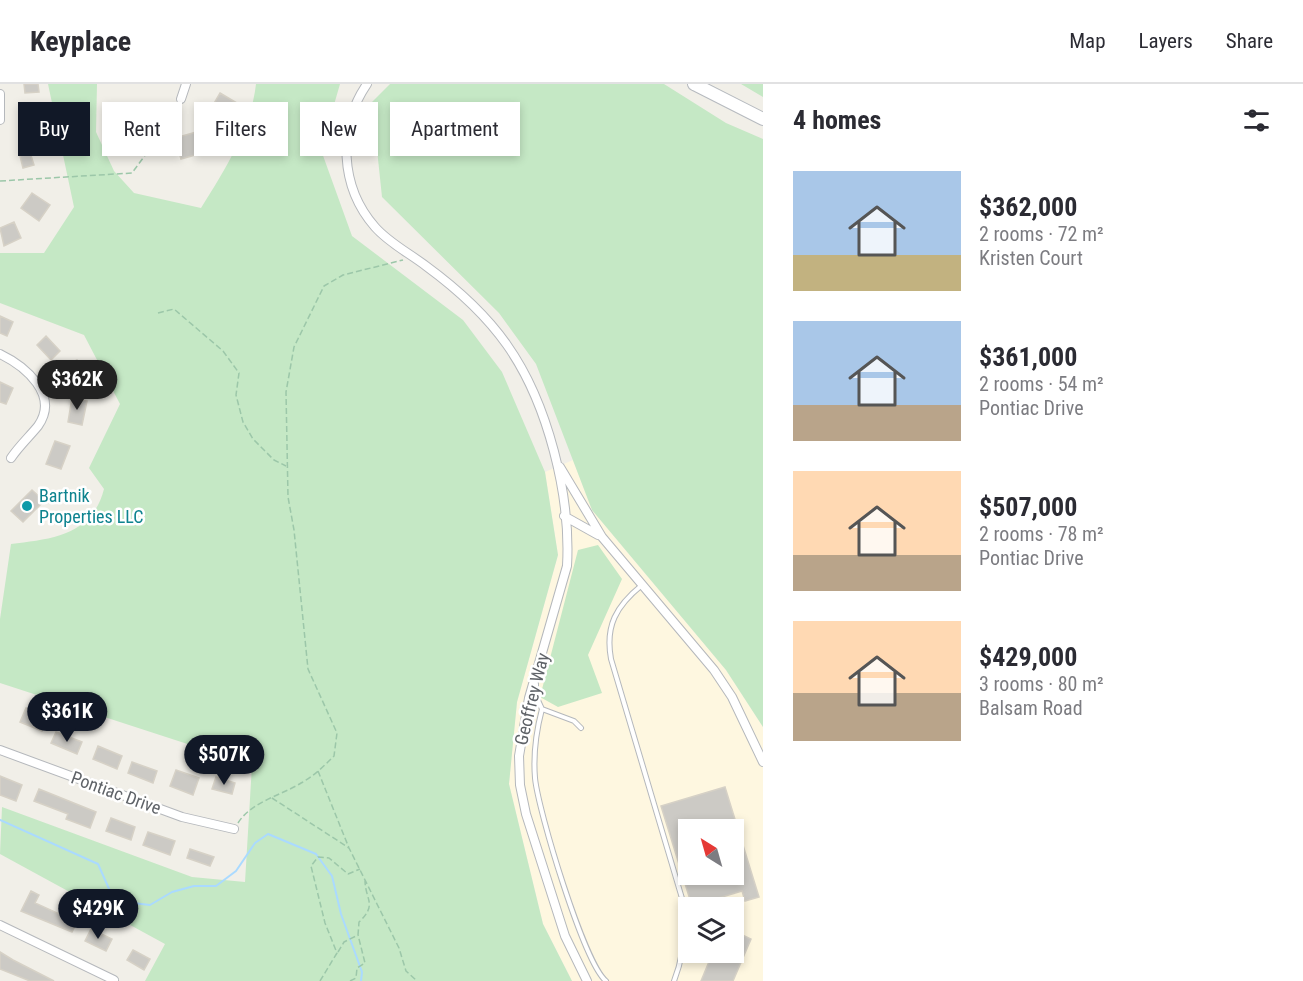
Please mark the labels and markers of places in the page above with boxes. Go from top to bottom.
pin: $362K [35,360,119,411]
place label: Bartnik Properties LLC [39,485,144,527]
marker: Bartnik Properties LLC [20,499,34,513]
pin: $361K [25,692,109,743]
pin: $507K [182,735,266,786]
pin: $429K [56,889,140,940]

